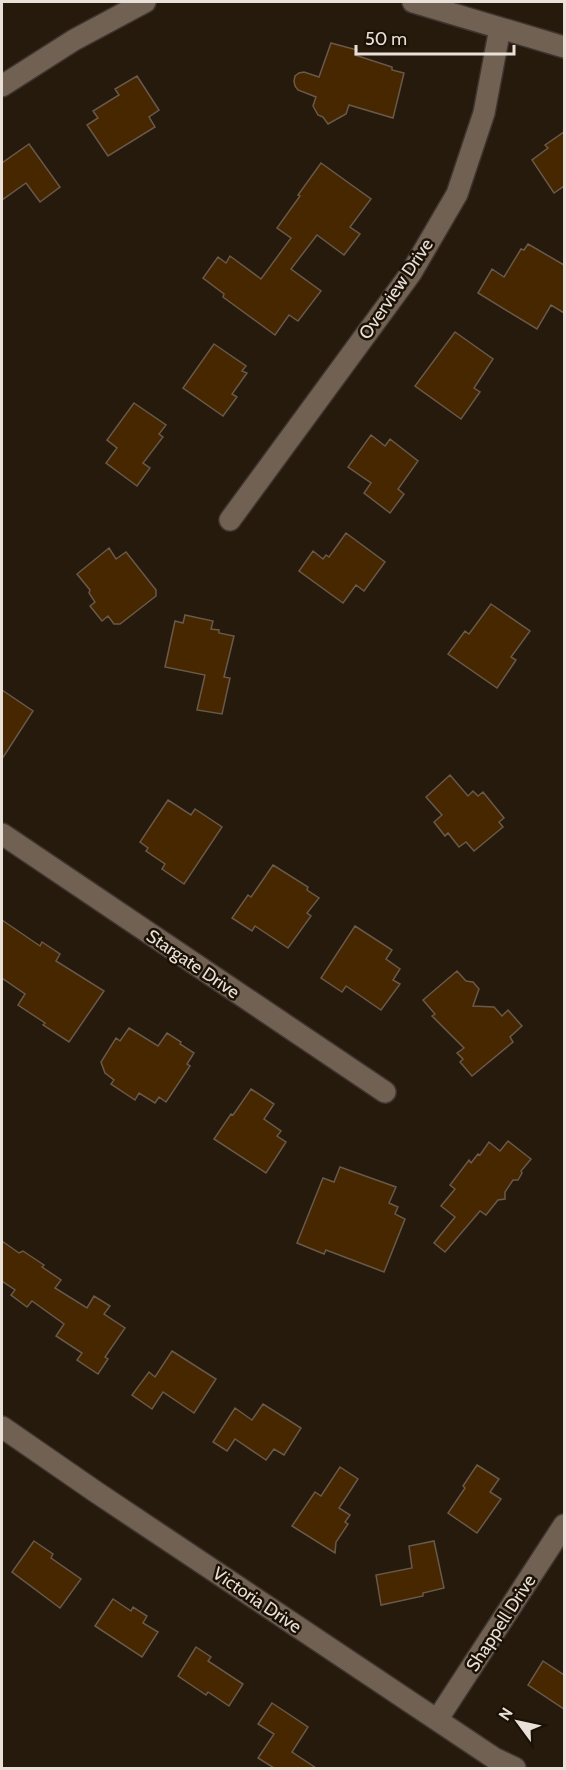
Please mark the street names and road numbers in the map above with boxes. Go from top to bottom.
street label: Overview Drive [354,234,438,344]
street label: Stargate Drive [142,925,244,1003]
street label: Victoria Drive [208,1562,306,1638]
street label: Shappell Drive [462,1570,540,1676]

